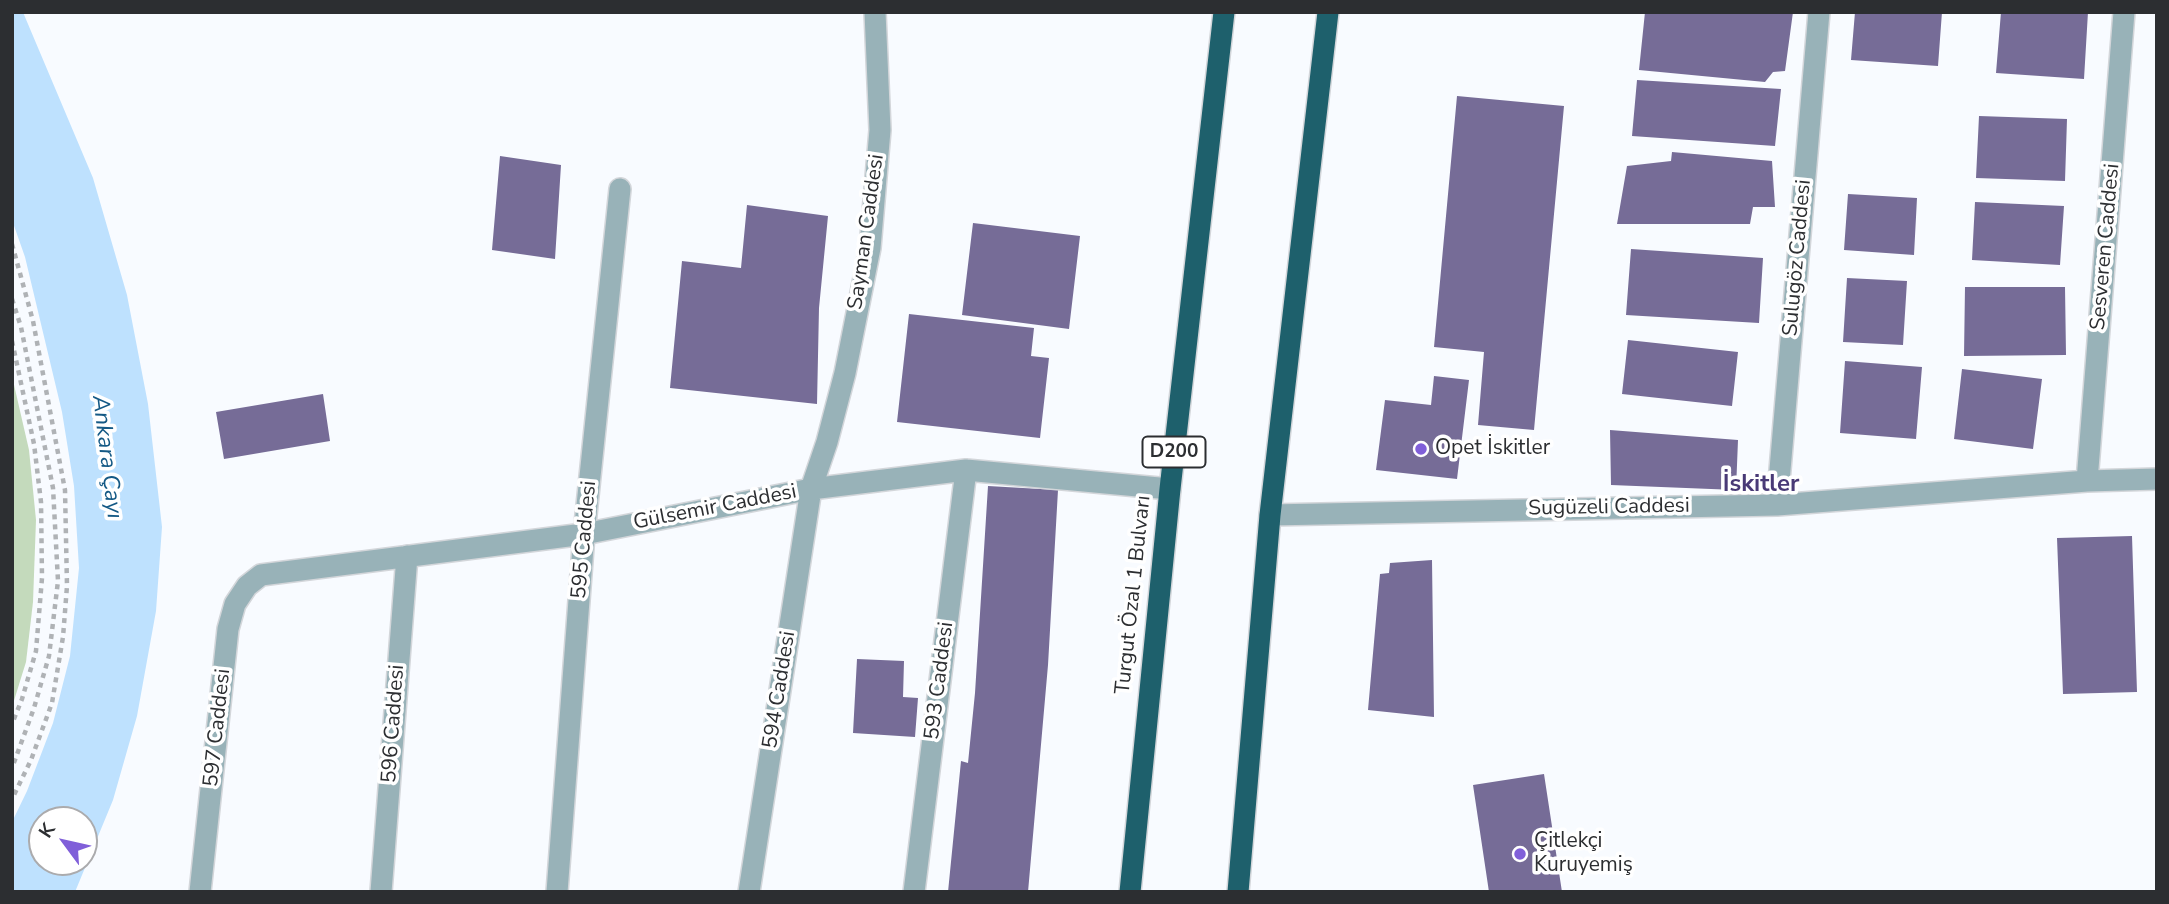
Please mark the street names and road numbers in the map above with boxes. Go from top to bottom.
street label: Sayman Caddesi [844,153,890,311]
street label: Sesveren Caddesi [2086,163,2126,331]
street label: Sulugöz Caddesi [1779,179,1817,337]
road number: D200 [1142,436,1206,467]
street label: 595 Caddesi [567,480,603,600]
street label: Gülsemir Caddesi [631,480,799,536]
street label: Turgut Özal 1 Bulvarı [1111,494,1157,696]
street label: Sugüzeli Caddesi [1528,494,1690,522]
street label: 593 Caddesi [920,621,960,741]
street label: 594 Caddesi [758,629,802,751]
street label: 596 Caddesi [377,664,411,784]
street label: 597 Caddesi [199,668,237,788]

